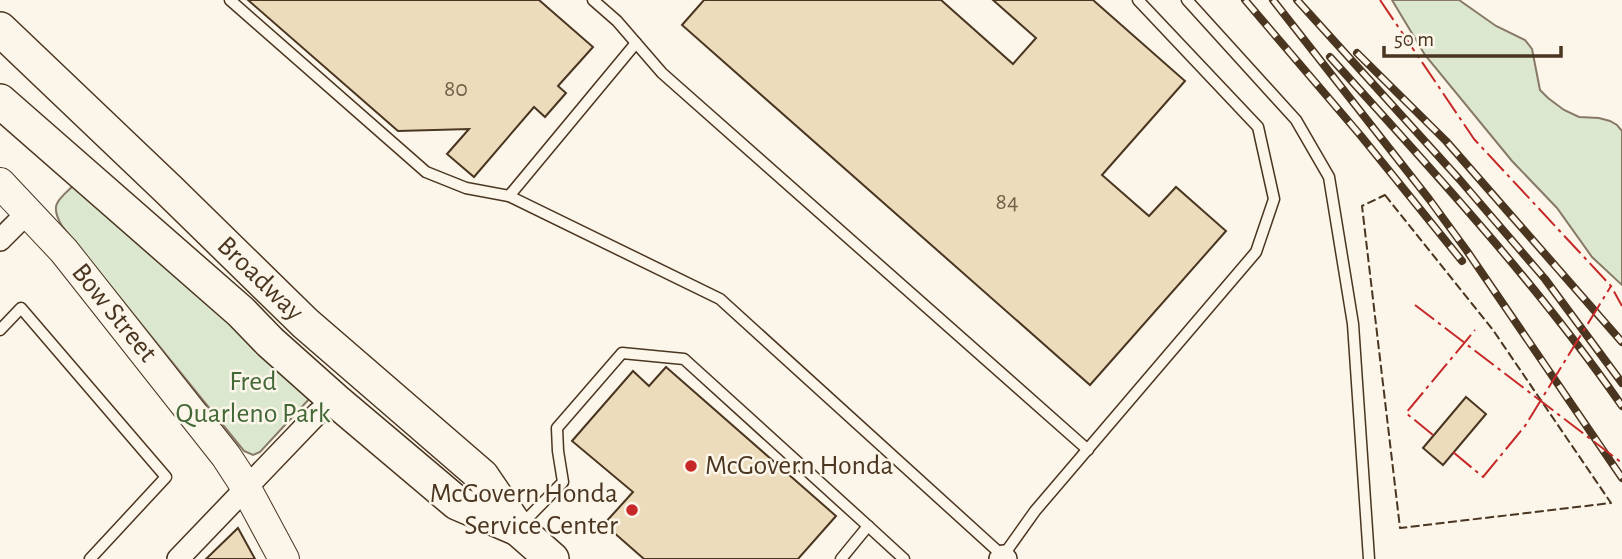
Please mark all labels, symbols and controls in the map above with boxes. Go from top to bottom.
scale bar [1384,14,1561,58]
text: 50 m [1394,29,1434,50]
house number: 80 [444,77,468,101]
house number: 84 [996,190,1018,214]
street label: Broadway [211,231,309,327]
street label: Bow Street [66,259,162,368]
park label: Fred Quarleno Park [176,368,331,428]
place label: McGovern Honda [705,452,893,480]
marker: McGovern Honda [683,458,699,474]
place label: McGovern Honda Service Center [430,480,618,540]
marker: McGovern Honda Service Center [624,502,640,518]

